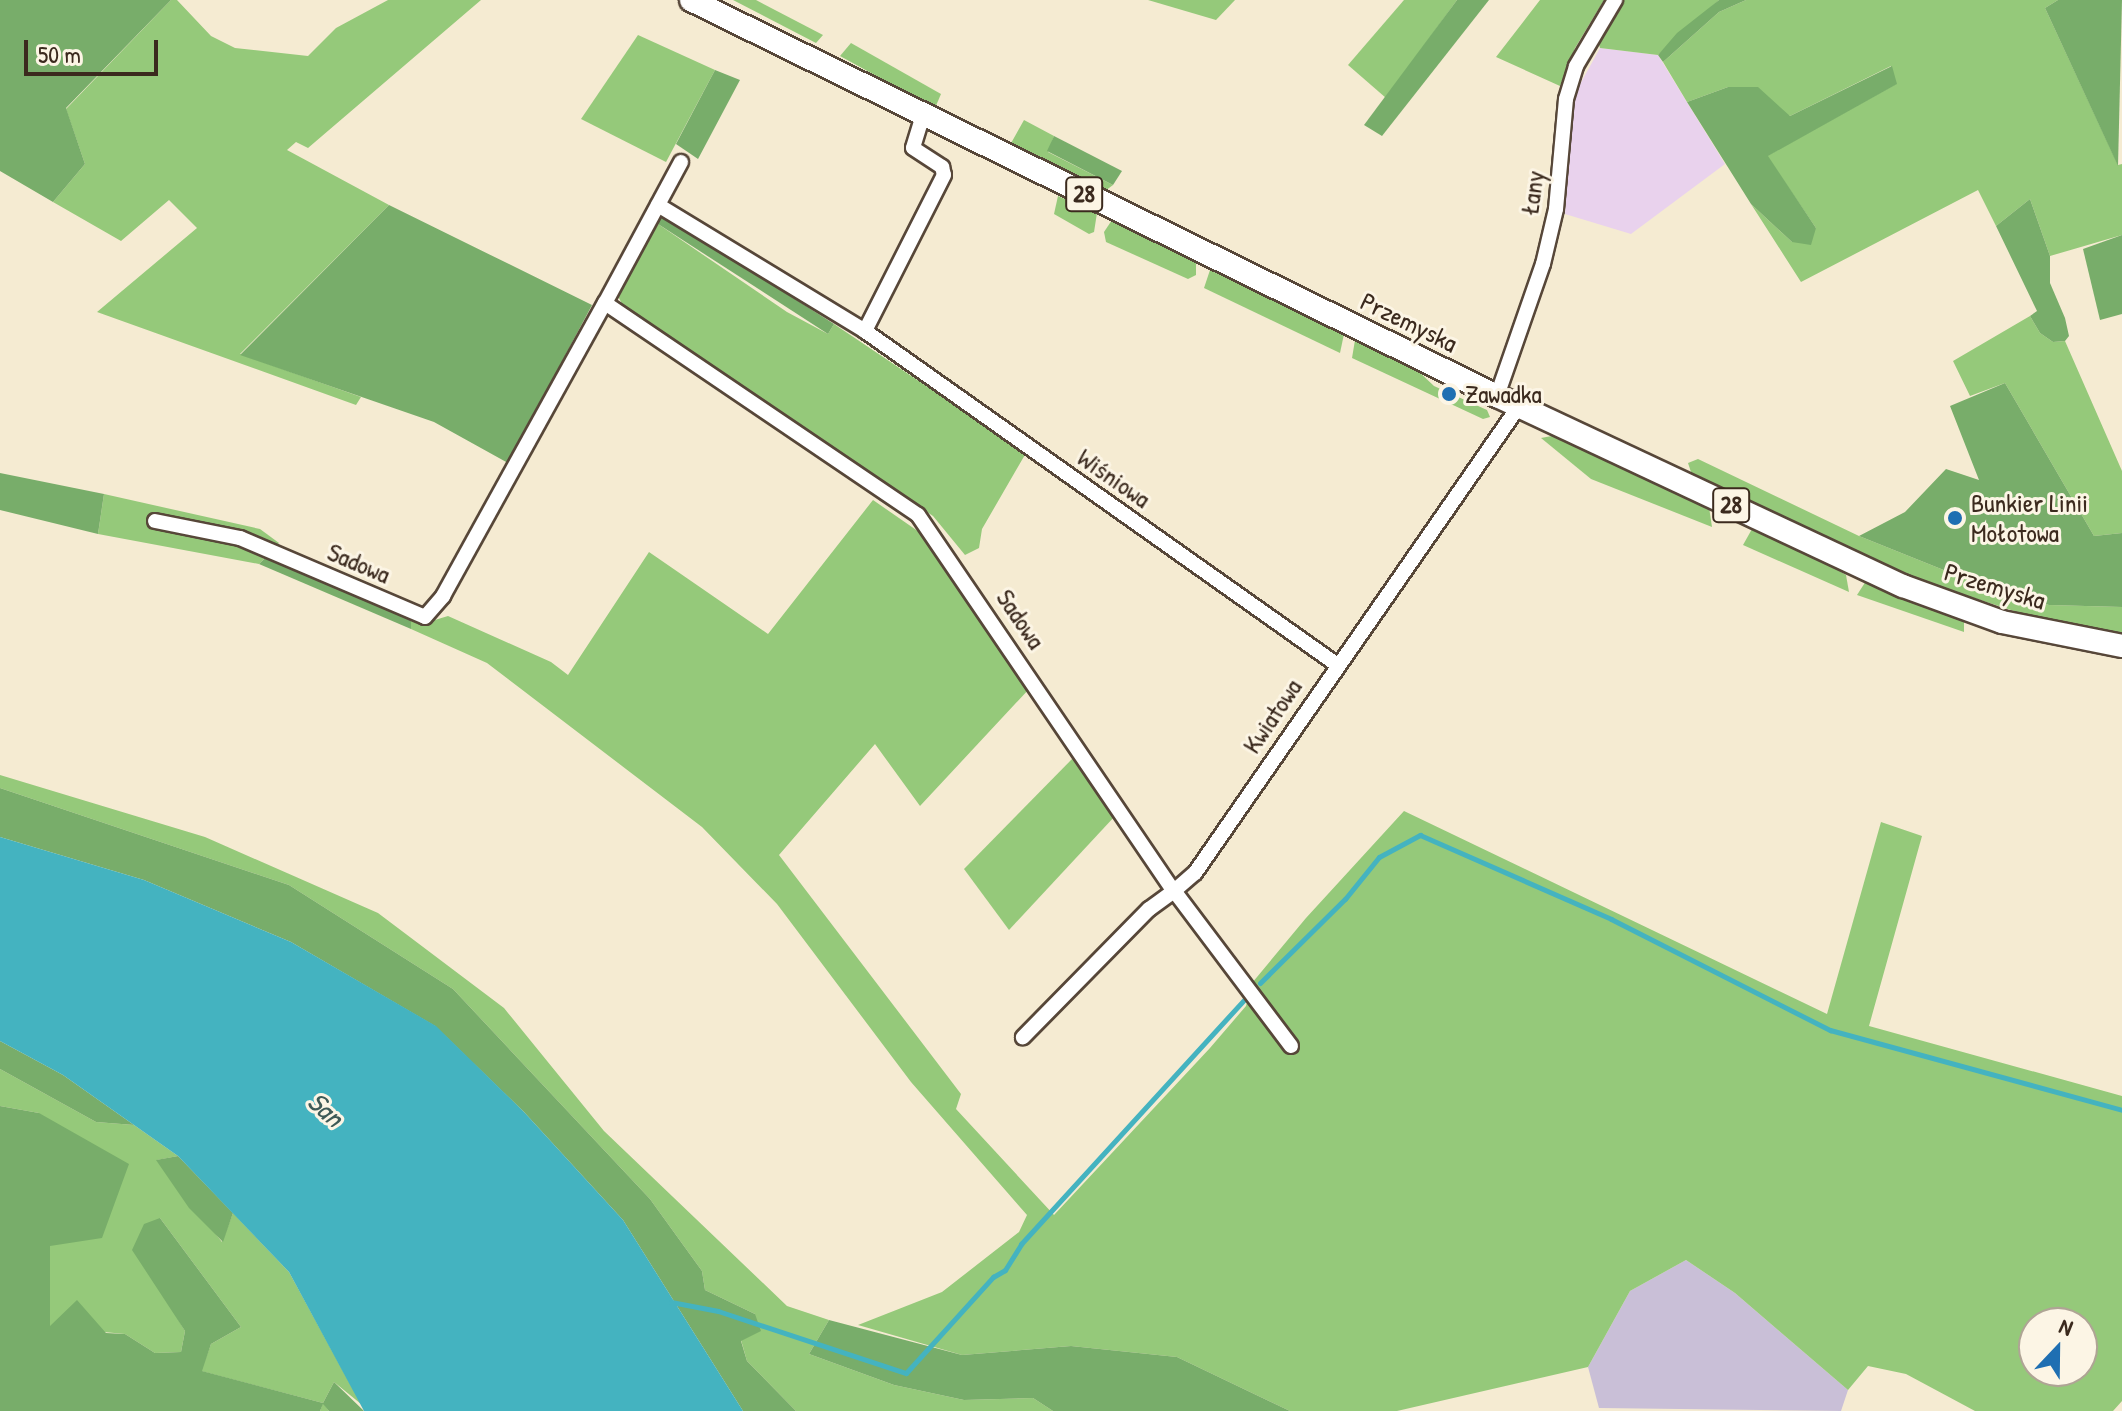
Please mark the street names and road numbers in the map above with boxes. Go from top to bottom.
street label: Łany [1513,169,1551,217]
road number: 28 [1064,174,1104,214]
street label: Przemyska [1356,285,1462,359]
street label: Wiśniowa [1071,442,1157,514]
road number: 28 [1711,485,1751,525]
street label: Sadowa [323,536,395,590]
street label: Przemyska [1941,556,2049,616]
street label: Sadowa [990,583,1052,655]
street label: Kwiatowa [1236,673,1308,759]

